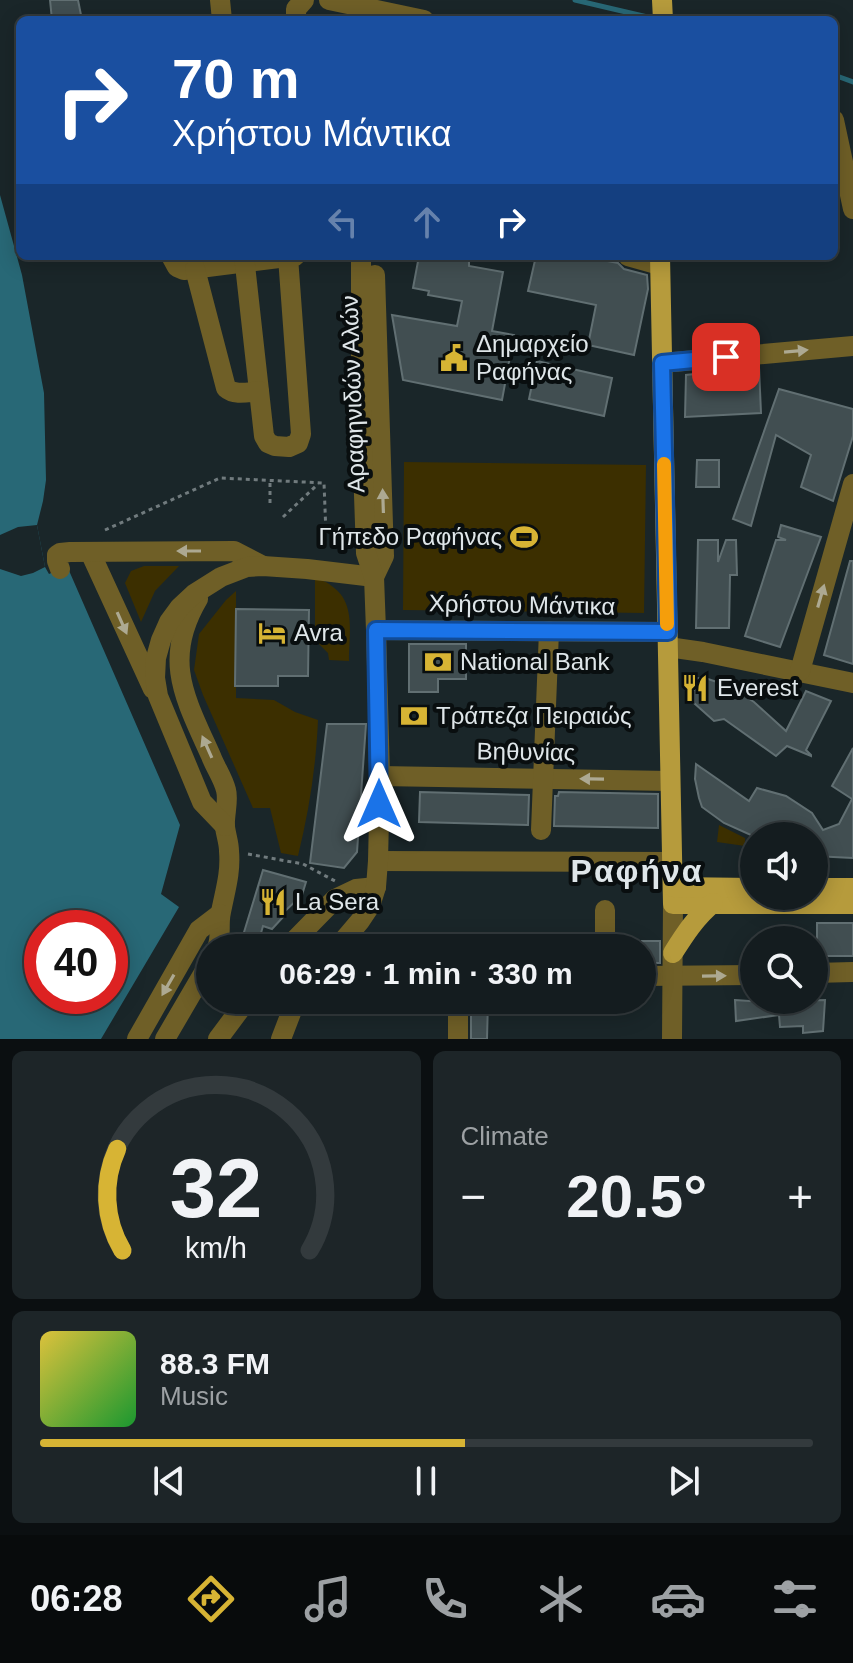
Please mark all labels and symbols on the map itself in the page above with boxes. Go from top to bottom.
street label: Αραφηνιδών Αλών [336,295,369,493]
pin [692,323,760,391]
place label: Δημαρχείο Ραφήνας [476,330,589,385]
public building icon: Δημαρχείο Ραφήνας [439,343,469,373]
one-way arrow [784,344,809,357]
one-way arrow [376,488,389,513]
sports icon: Γήπεδο Ραφήνας [509,522,539,552]
place label: Γήπεδο Ραφήνας [319,523,502,550]
one-way arrow [176,545,201,557]
one-way arrow [816,583,828,608]
street label: Χρήστου Μάντικα [429,589,616,620]
one-way arrow [116,611,129,634]
hotel icon: Avra [257,618,287,648]
place label: Avra [294,619,344,646]
bank icon: National Bank [423,647,453,677]
place label: National Bank [460,648,610,675]
restaurant icon: Everest [680,673,710,703]
place label: Everest [717,674,799,701]
bank icon: Τράπεζα Πειραιώς [399,701,429,731]
place label: Τράπεζα Πειραιώς [436,702,632,729]
one-way arrow [200,736,214,759]
street label: Βηθυνίας [476,737,576,766]
position arrow [337,762,421,846]
one-way arrow [579,773,604,786]
district label: Ραφήνα [571,853,703,889]
restaurant icon: La Sera [258,887,288,917]
place label: La Sera [295,888,380,915]
speed limit sign: 40 [24,910,128,1014]
one-way arrow [702,969,727,982]
one-way arrow [161,974,175,996]

